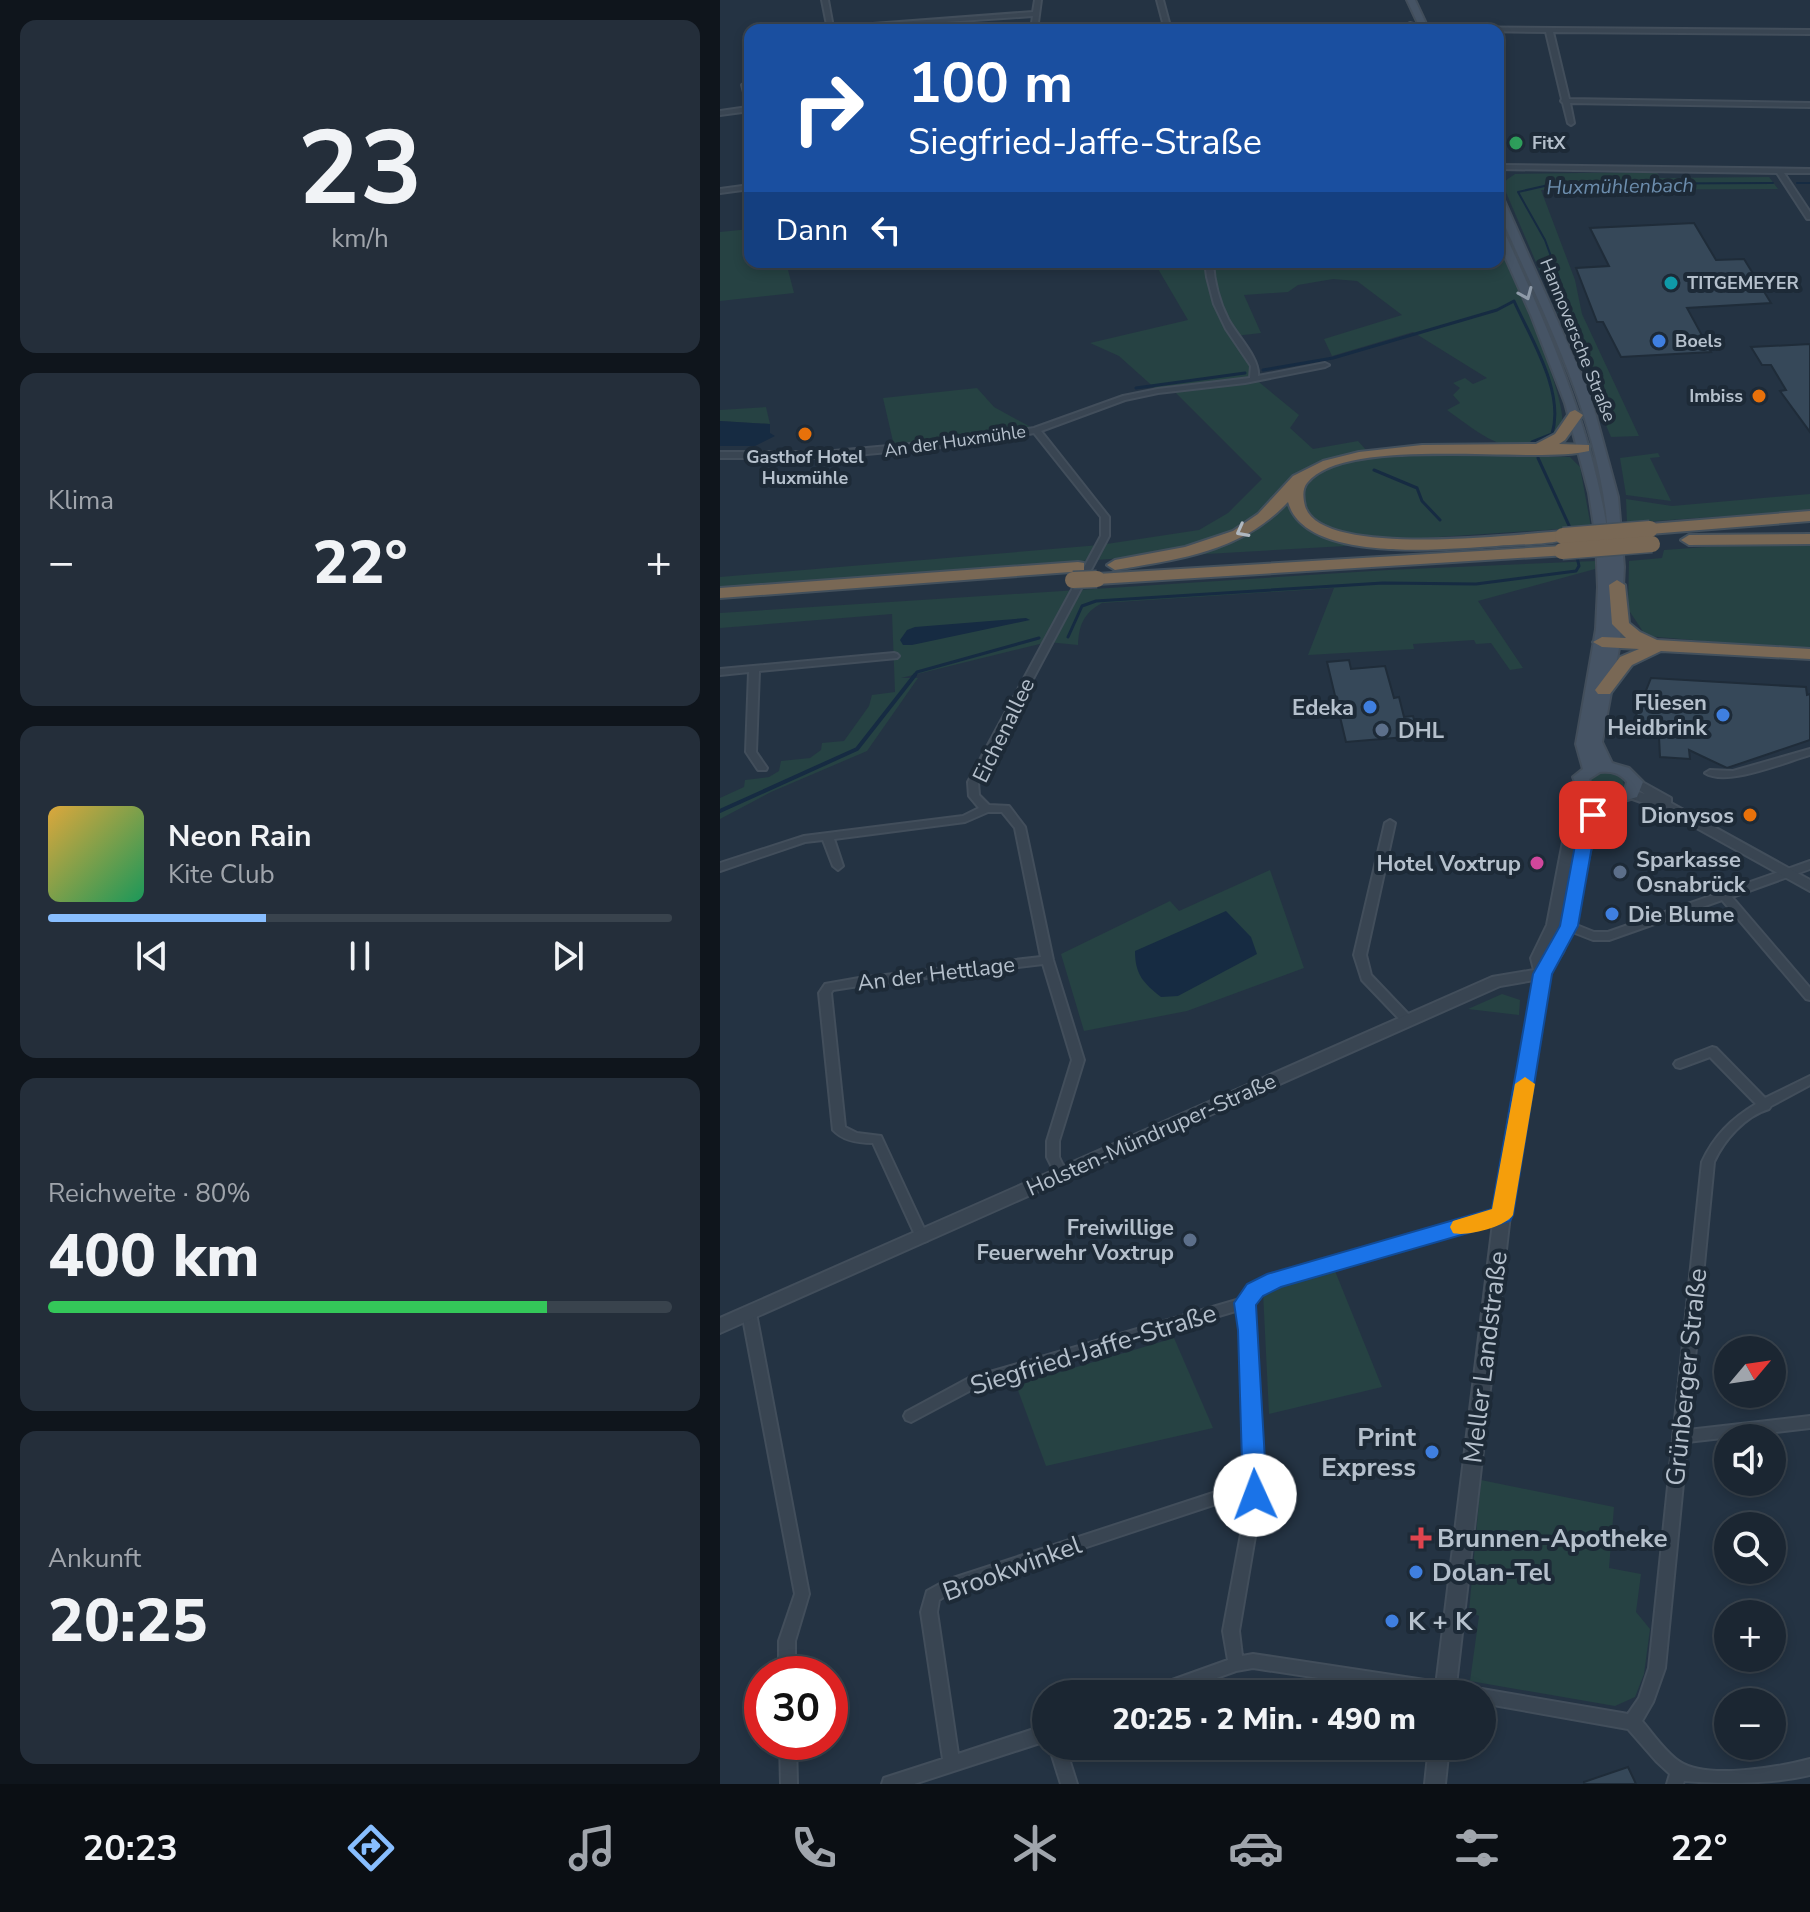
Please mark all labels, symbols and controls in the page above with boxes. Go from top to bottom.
text: 100 m [908,45,1073,122]
icon: right [776,56,880,160]
text: 23 [298,98,422,240]
text: Siegfried-Jaffe-Straße [908,118,1262,167]
place label: FitX [1532,131,1567,155]
marker: FitX [1507,134,1525,152]
water label: Huxmühlenbach [1546,172,1694,201]
icon: left [864,208,908,252]
text: Dann [776,210,848,251]
text: km/h [331,221,389,256]
street label: Hannoversche Straße [1534,255,1622,425]
place label: TITGEMEYER [1687,271,1799,295]
marker: TITGEMEYER [1662,274,1680,292]
one-way arrow [1517,285,1533,300]
place label: Boels [1675,329,1722,353]
marker: Boels [1650,332,1668,350]
place label: Imbiss [1689,384,1743,408]
marker: Imbiss [1750,387,1768,405]
street label: An der Huxmühle [883,419,1027,463]
marker: Gasthof Hotel Huxmühle [796,425,814,443]
place label: Gasthof Hotel Huxmühle [746,445,864,490]
text: Klima [48,483,114,518]
text: 22° [312,522,408,604]
one-way arrow [1236,522,1250,537]
text: − [48,533,74,593]
text: + [646,533,672,593]
street label: Eichenallee [966,673,1042,788]
place label: Fliesen Heidbrink [1607,688,1708,743]
place label: Edeka [1292,693,1354,723]
marker: Edeka [1361,698,1379,716]
marker: Fliesen Heidbrink [1714,706,1732,724]
place label: DHL [1398,716,1444,746]
marker: DHL [1373,721,1391,739]
pin [1559,781,1627,849]
icon: arrive [1571,793,1615,837]
place label: Dionysos [1641,801,1734,831]
marker: Dionysos [1741,806,1759,824]
text: Neon Rain [168,816,312,857]
place label: Sparkasse Osnabrück [1636,845,1747,900]
place label: Hotel Voxtrup [1377,849,1521,879]
marker: Hotel Voxtrup [1528,854,1546,872]
text: Kite Club [168,857,275,892]
marker: Sparkasse Osnabrück [1611,863,1629,881]
place label: Die Blume [1628,900,1734,930]
marker: Die Blume [1603,905,1621,923]
icon: previous [130,934,174,978]
icon: pause [338,934,382,978]
icon: next [546,934,590,978]
street label: An der Hettlage [856,949,1017,999]
street label: Holsten-Mündruper-Straße [1022,1066,1281,1204]
text: Reichweite · 80% [48,1176,251,1211]
place label: Freiwillige Feuerwehr Voxtrup [977,1213,1174,1268]
text: 400 km [48,1215,260,1297]
marker: Freiwillige Feuerwehr Voxtrup [1181,1231,1199,1249]
street label: Meller Landstraße [1455,1249,1516,1465]
street label: Grünberger Straße [1658,1267,1715,1488]
street label: Siegfried-Jaffe-Straße [966,1295,1220,1404]
north arrow [1714,1336,1786,1408]
map controls [1714,1336,1786,1760]
place label: Print Express [1321,1420,1417,1485]
button: sound [1714,1424,1786,1496]
marker: Print Express [1423,1443,1441,1461]
position arrow [1213,1453,1297,1537]
button: search [1714,1512,1786,1584]
place label: Brunnen-Apotheke [1437,1521,1668,1556]
street label: Brookwinkel [938,1527,1087,1610]
marker: Brunnen-Apotheke [1412,1529,1430,1547]
text: Ankunft [48,1541,141,1576]
place label: Dolan-Tel [1432,1555,1552,1590]
marker: Dolan-Tel [1407,1563,1425,1581]
text: 20:25 [48,1580,208,1662]
button: + [1714,1600,1786,1672]
place label: K + K [1408,1604,1473,1639]
marker: K + K [1383,1612,1401,1630]
speed limit sign: 30 [744,1656,848,1760]
button: − [1714,1688,1786,1760]
text: 20:25 · 2 Min. · 490 m [1112,1699,1416,1740]
icon: directions [343,1820,399,1876]
icon: music [564,1820,620,1876]
icon: phone [786,1820,842,1876]
icon: climate [1007,1820,1063,1876]
icon: car [1228,1820,1284,1876]
icon: filters [1449,1820,1505,1876]
text: 20:23 [83,1824,178,1873]
text: 22° [1670,1824,1727,1873]

